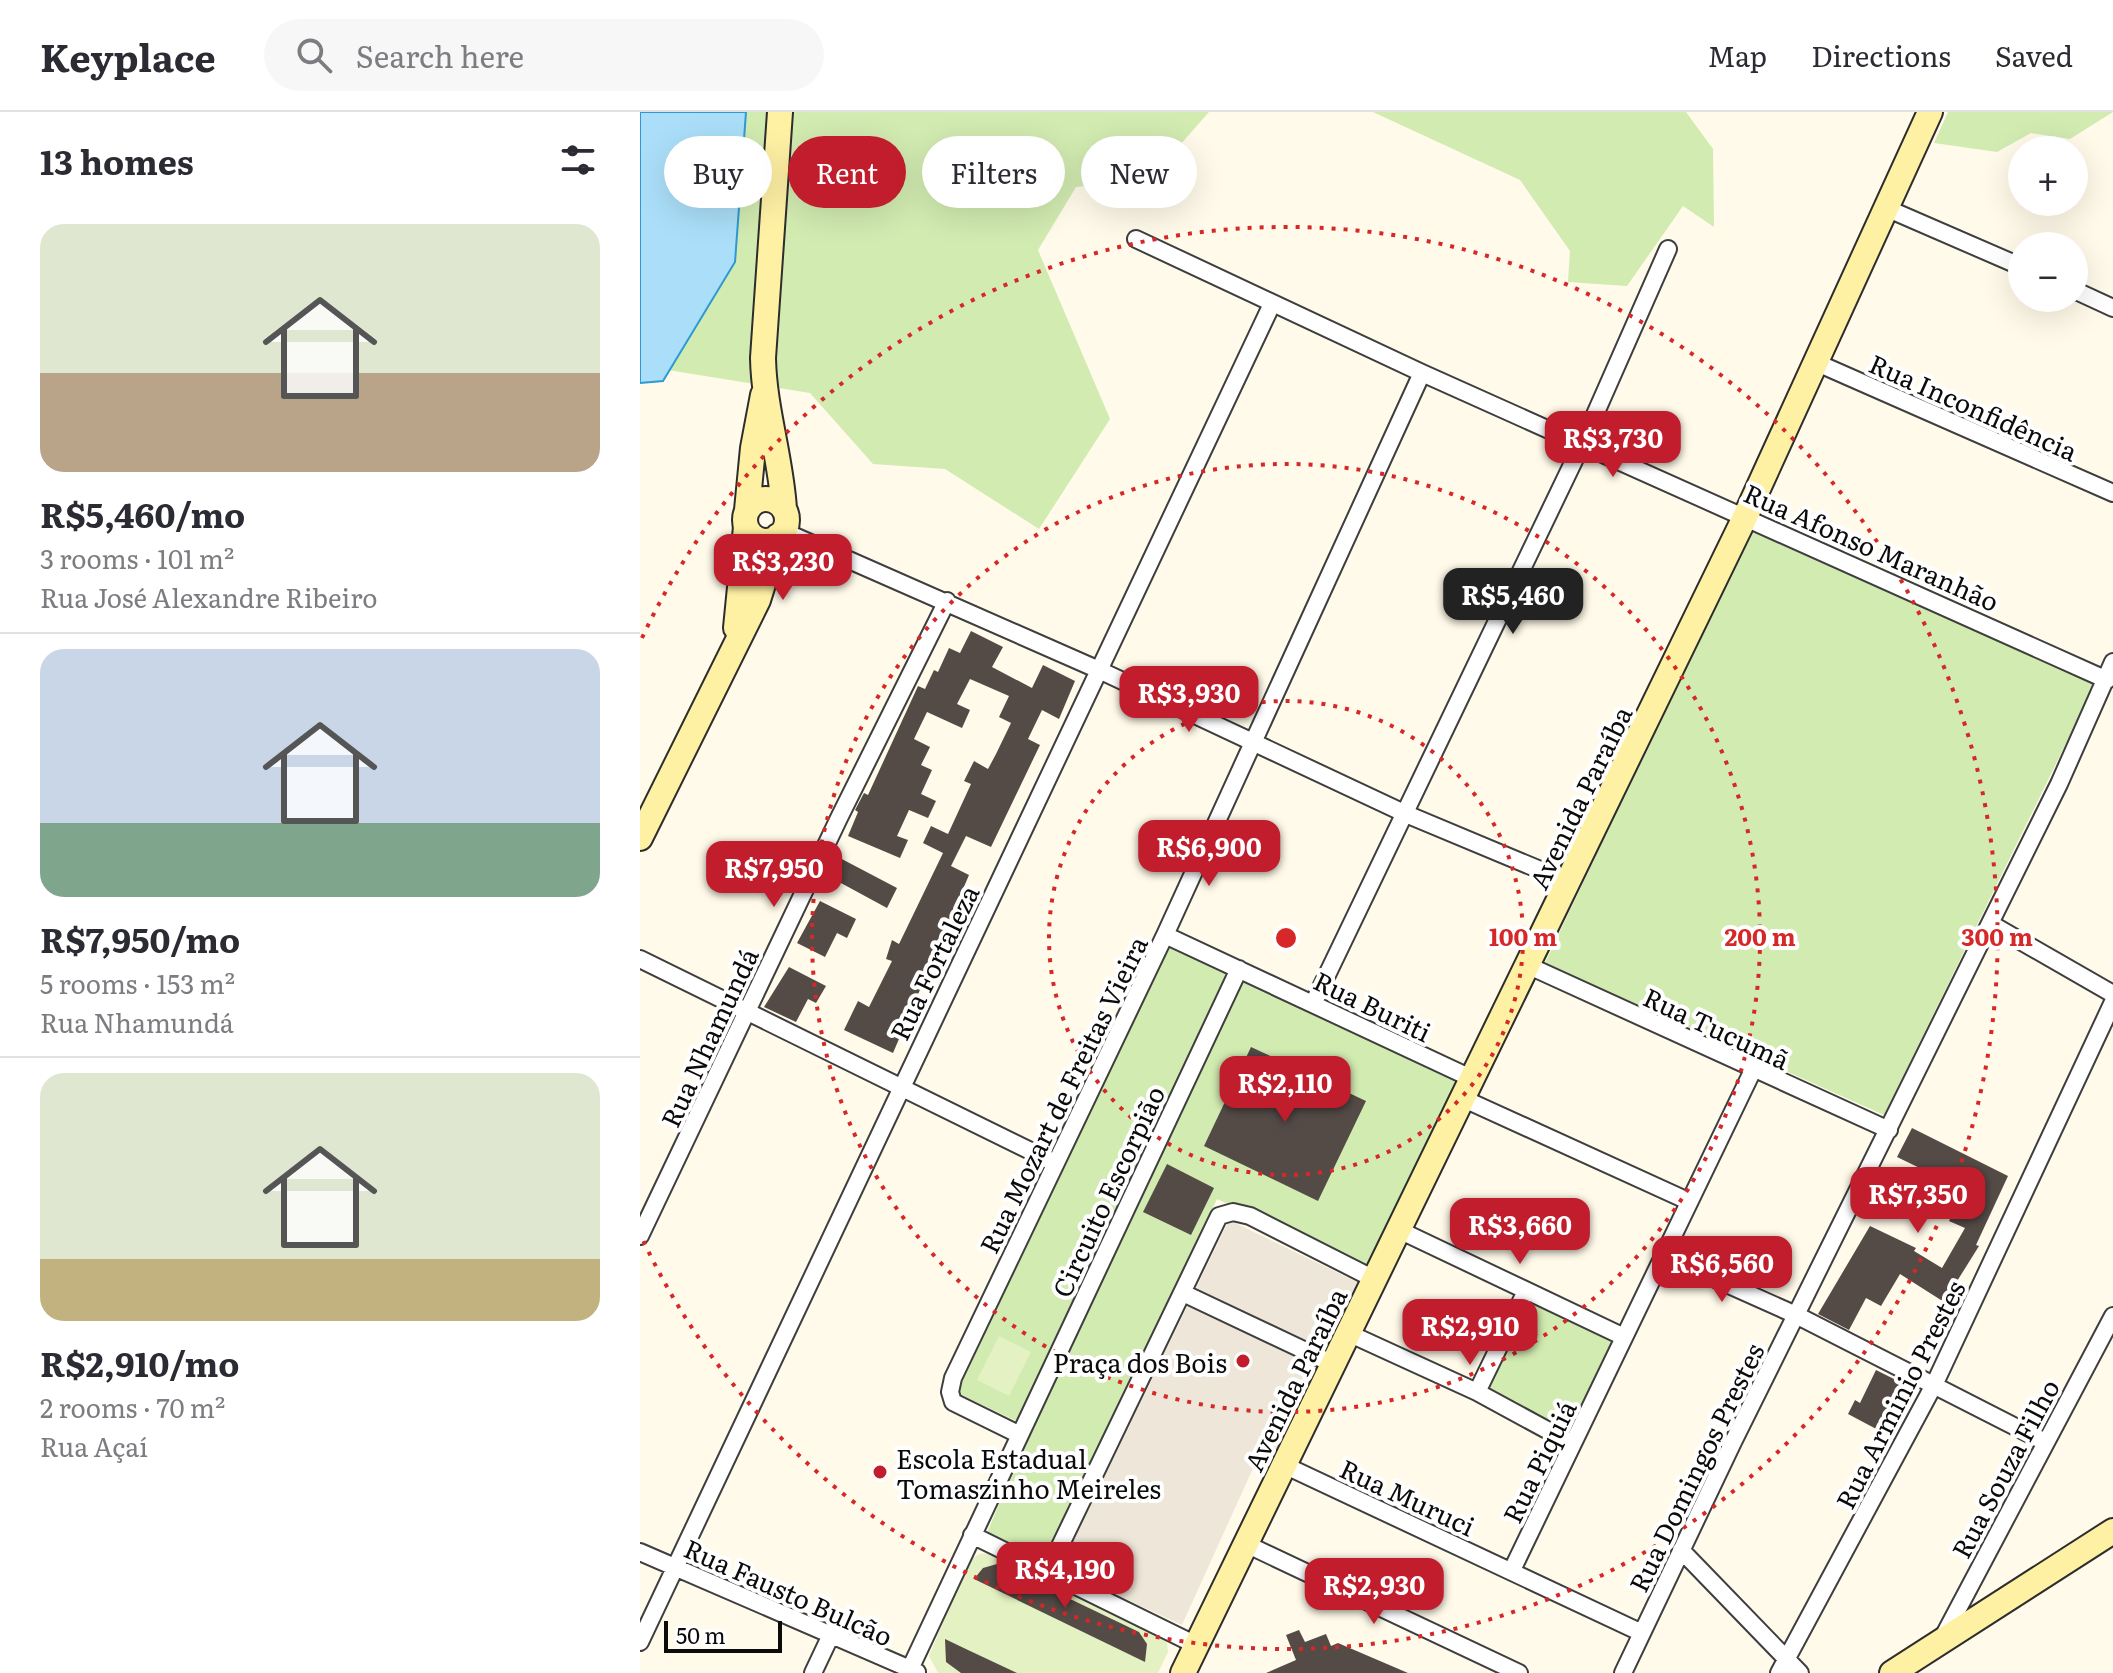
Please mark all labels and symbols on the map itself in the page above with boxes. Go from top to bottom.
street label: Rua Inconfidência [1864,343,2084,469]
pin: R$3,730 [1539,411,1687,479]
street label: Rua Afonso Maranhão [1738,472,2006,620]
pin: R$3,230 [709,534,857,602]
pin: R$5,460 [1439,568,1587,636]
pin: R$3,930 [1115,666,1263,734]
street label: Avenida Paraíba [1518,699,1640,895]
pin: R$6,900 [1135,820,1283,888]
pin: R$7,950 [700,841,848,909]
street label: Rua Fortaleza [879,878,987,1046]
text: 100 m [1489,918,1557,953]
text: 200 m [1724,918,1796,953]
text: 300 m [1961,918,2033,953]
centre of rings [1272,924,1300,952]
street label: Rua Mozart de Freitas Vieira [968,929,1156,1259]
street label: Rua Nhamundá [649,941,767,1133]
street label: Rua Buriti [1308,960,1439,1050]
street label: Rua Tucumã [1638,976,1796,1078]
pin: R$2,110 [1211,1056,1359,1124]
street label: Circuito Escorpião [1041,1079,1173,1303]
pin: R$7,350 [1844,1167,1992,1235]
pin: R$3,660 [1446,1198,1594,1266]
pin: R$6,560 [1648,1236,1796,1304]
street label: Rua Arminio Prestes [1824,1273,1974,1515]
street label: Avenida Paraíba [1233,1281,1355,1477]
pin: R$2,910 [1396,1299,1544,1367]
street label: Rua Domingos Prestes [1618,1336,1772,1598]
place label: Praça dos Bois [1053,1342,1227,1381]
marker: Praça dos Bois [1234,1352,1252,1370]
street label: Rua Souza Filho [1940,1371,2068,1565]
street label: Rua Piquiá [1491,1393,1585,1529]
place label: Escola Estadual Tomaszinho Meireles [896,1438,1161,1507]
street label: Rua Muruci [1334,1448,1482,1544]
marker: Escola Estadual Tomaszinho Meireles [871,1463,889,1481]
street label: Rua Fausto Bulcão [678,1528,900,1654]
pin: R$4,190 [991,1542,1139,1610]
pin: R$2,930 [1300,1558,1448,1626]
scale bar [664,1617,782,1653]

